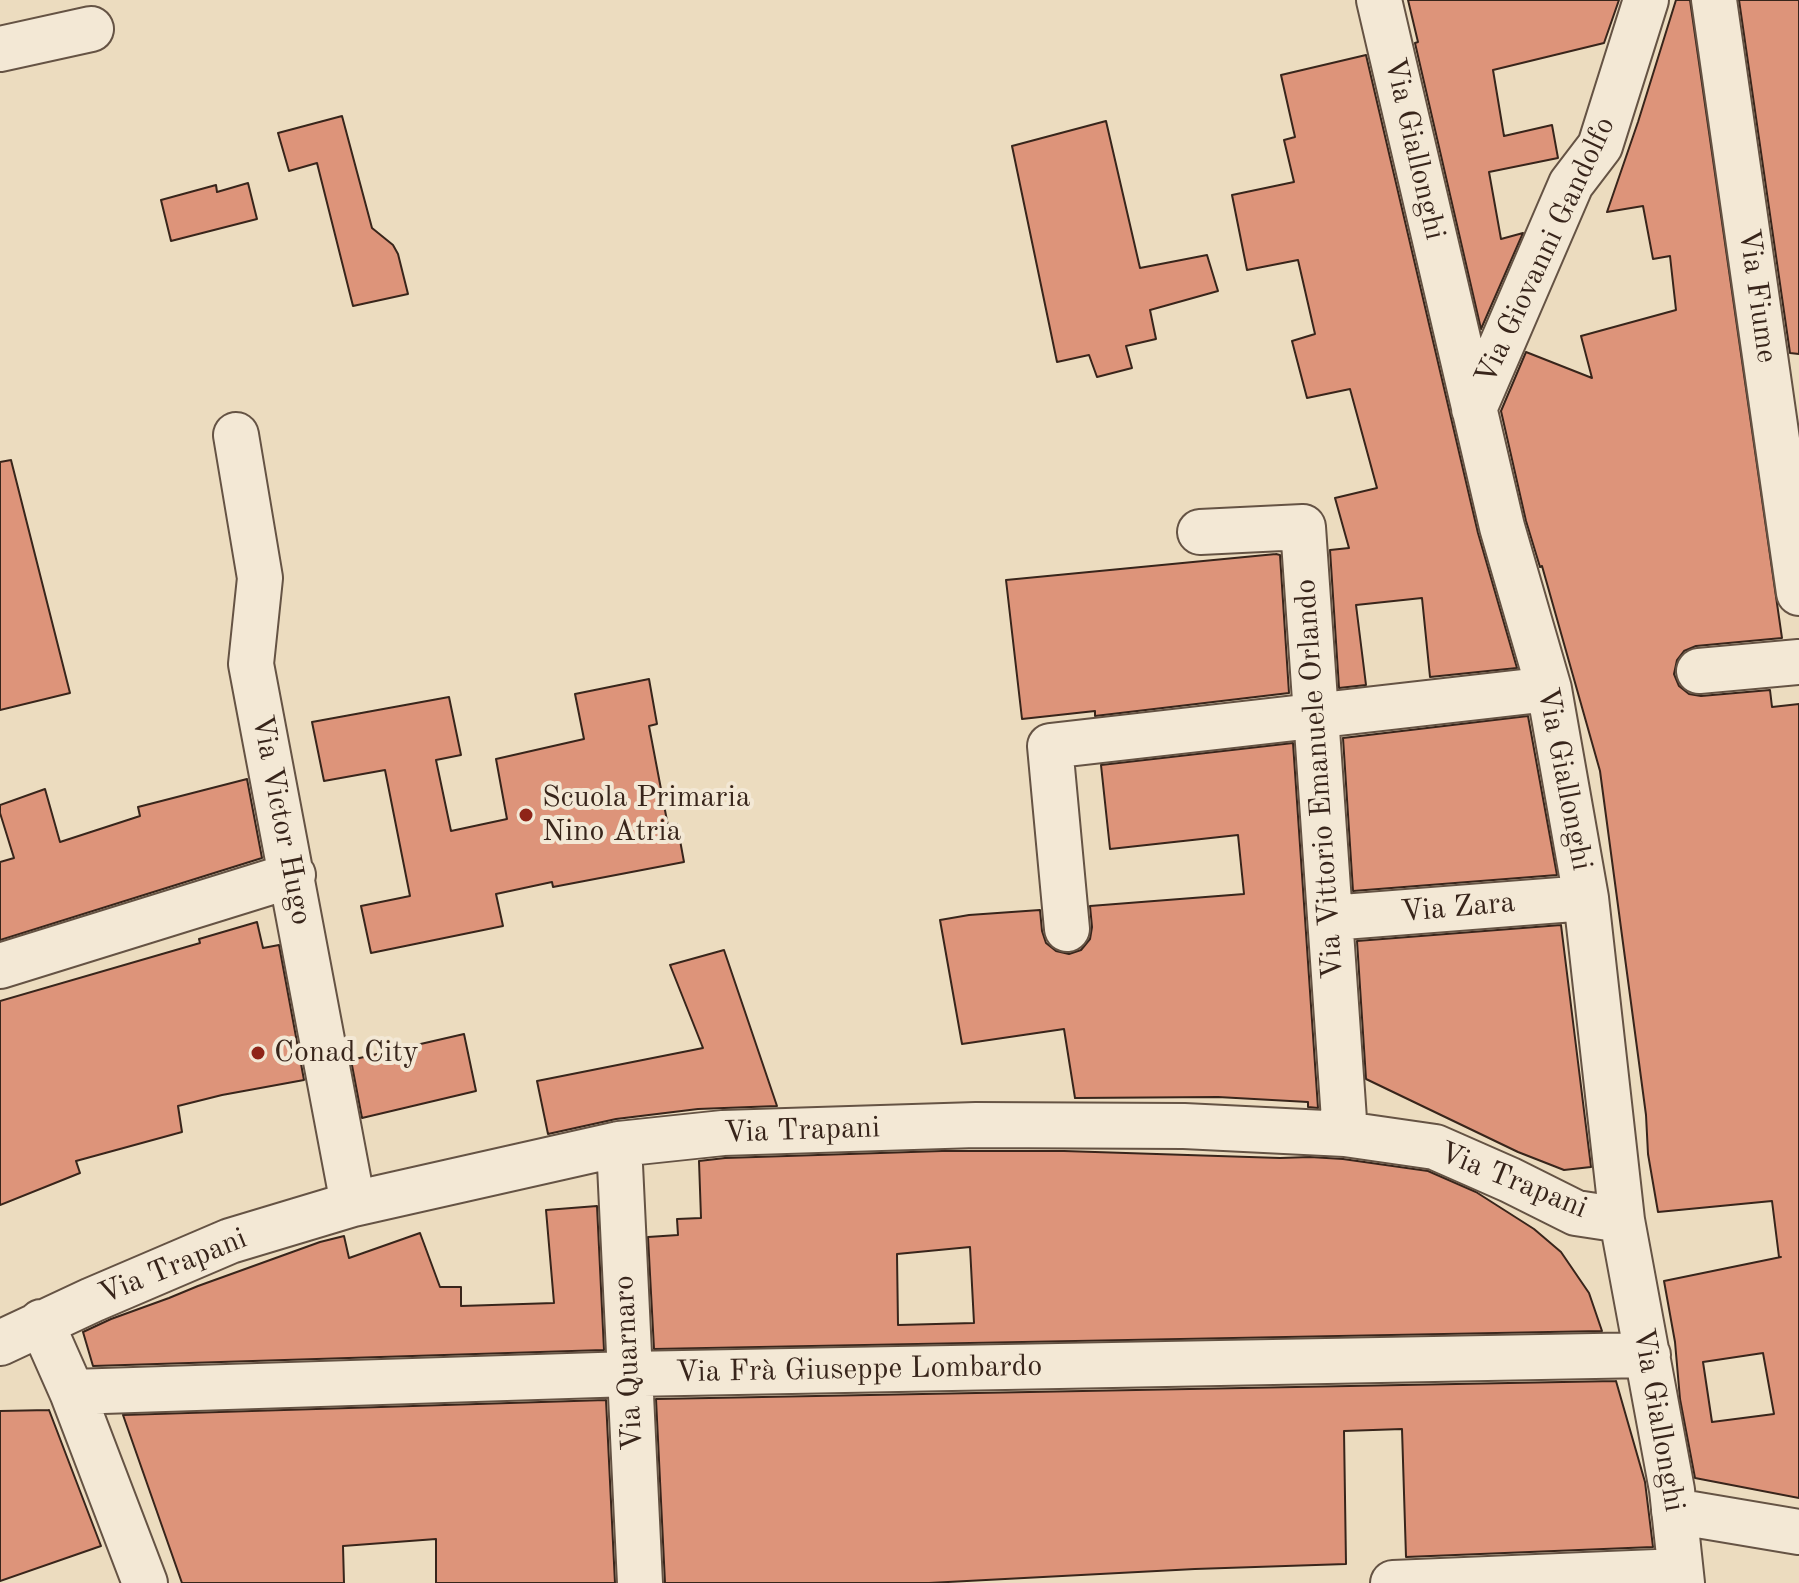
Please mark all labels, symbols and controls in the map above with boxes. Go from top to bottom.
street label: Via Giallonghi [1376,55,1452,243]
street label: Via Giovanni Gandolfo [1468,111,1624,391]
street label: Via Fiume [1730,227,1784,365]
street label: Via Vittorio Emanuele Orlando [1288,578,1352,980]
street label: Via Giallonghi [1529,684,1599,874]
street label: Via Victor Hugo [243,712,319,928]
place label: Scuola Primaria Nino Atria [542,780,751,850]
marker: Scuola Primaria Nino Atria [517,806,535,824]
street label: Via Zara [1399,885,1517,931]
place label: Conad City [274,1035,419,1071]
marker: Conad City [249,1044,267,1062]
street label: Via Trapani [723,1110,881,1152]
street label: Via Trapani [1434,1135,1592,1227]
street label: Via Trapani [94,1221,252,1313]
street label: Via Quarnaro [606,1274,652,1452]
street label: Via Giallonghi [1624,1325,1692,1515]
street label: Via Frà Giuseppe Lombardo [675,1349,1043,1391]

